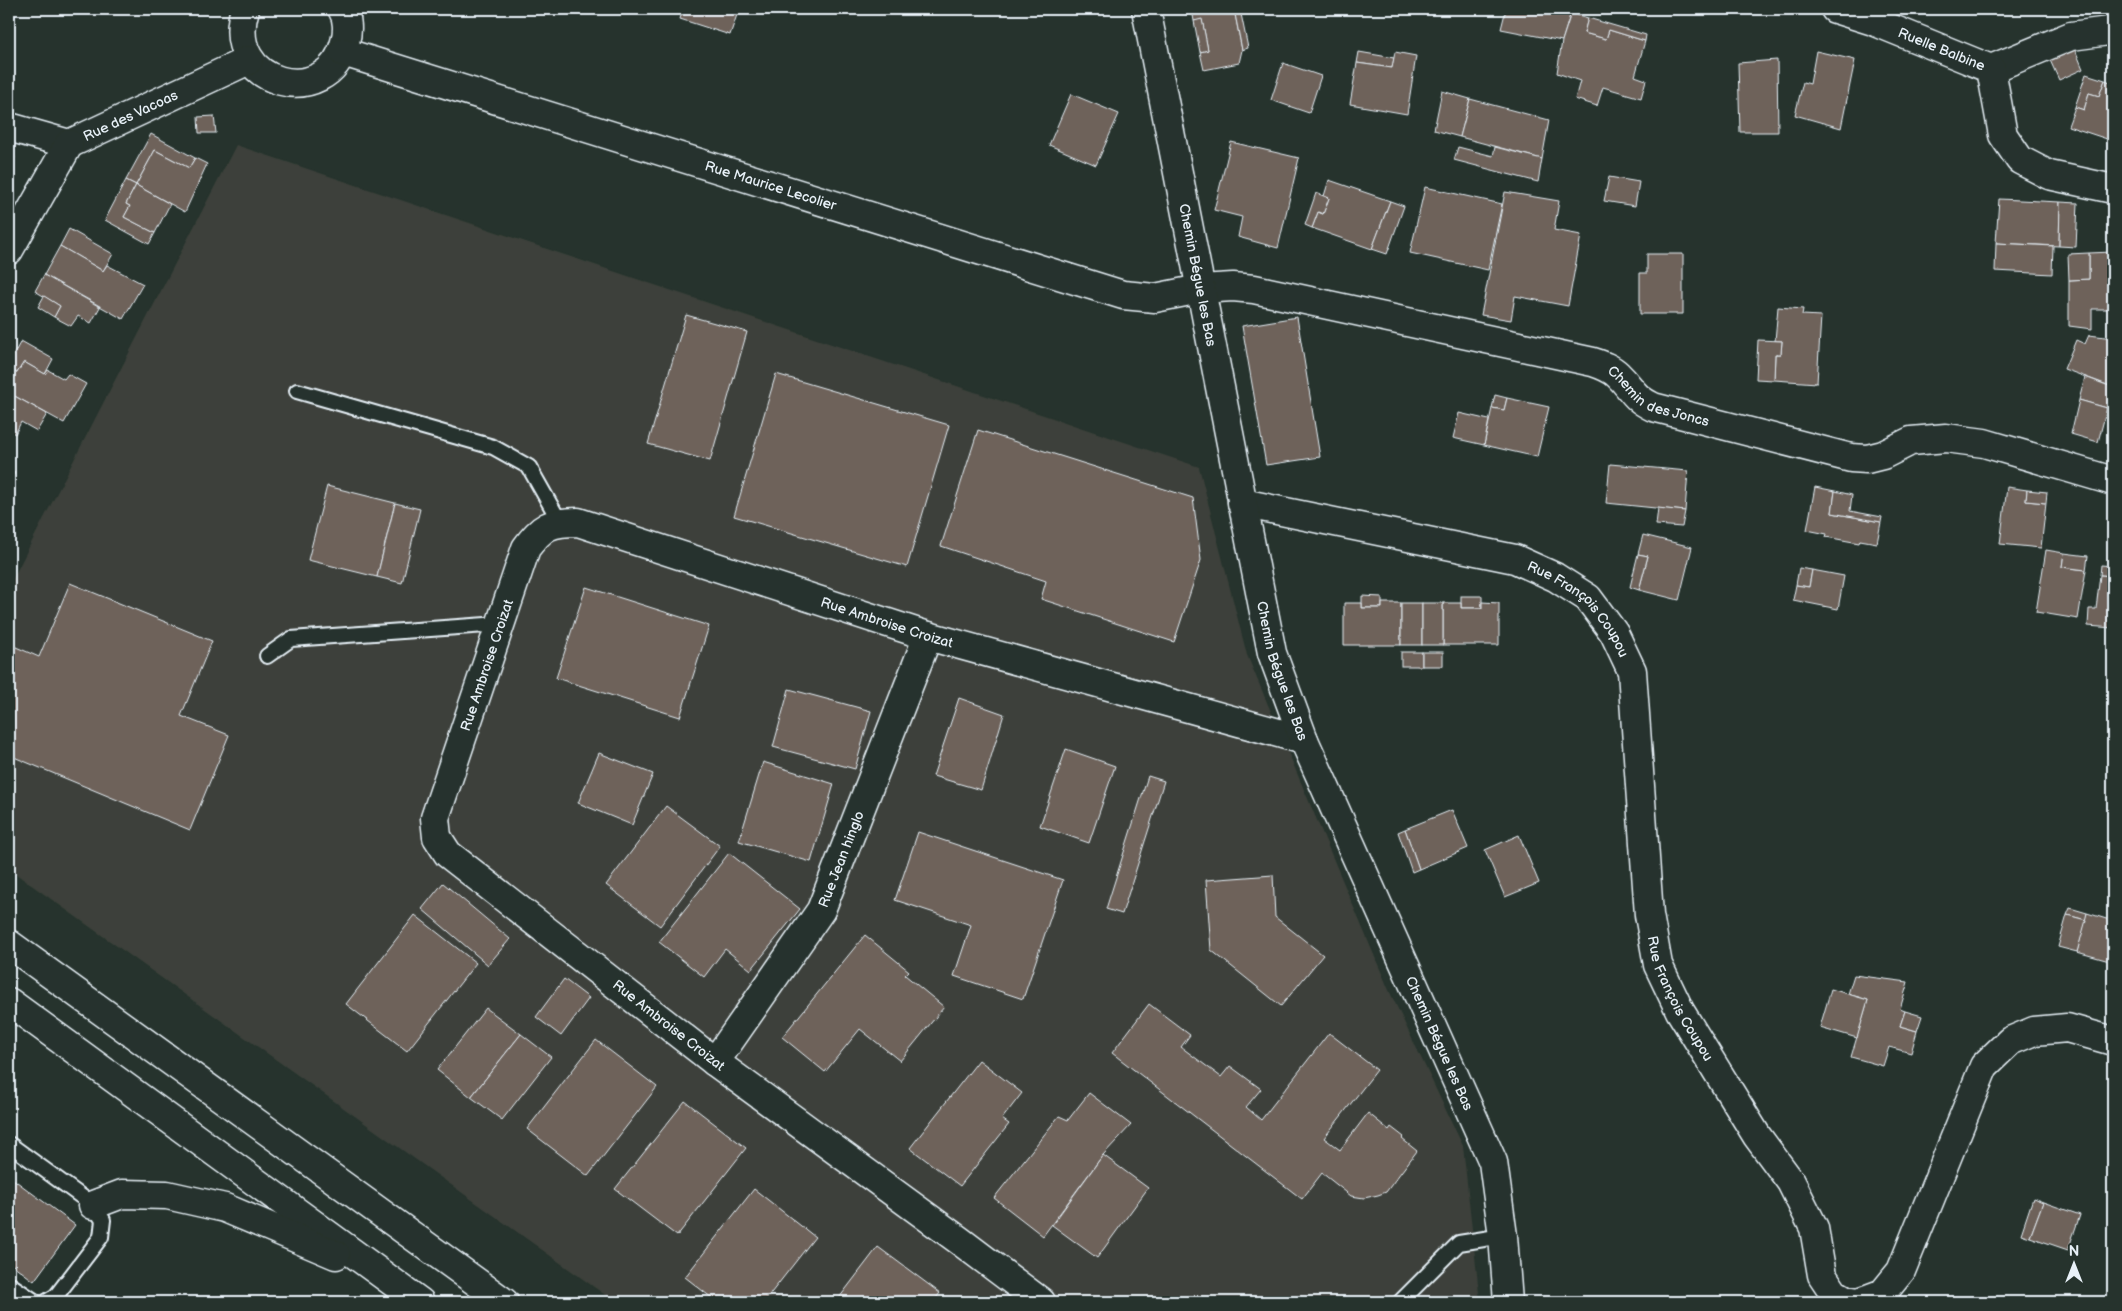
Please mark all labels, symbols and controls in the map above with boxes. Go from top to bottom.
street label: Ruelle Balbine [1896,24,1987,75]
street label: Rue des Vacoas [81,86,181,145]
street label: Rue Maurice Lecolier [703,157,839,214]
street label: Chemin Bégue les Bas [1175,202,1220,348]
street label: Chemin des Joncs [1604,362,1711,430]
street label: Rue François Coupou [1525,558,1632,660]
street label: Rue Ambroise Croizat [819,594,956,652]
street label: Rue Ambroise Croizat [457,597,517,733]
street label: Chemin Bégue les Bas [1253,600,1311,743]
street label: Rue Jean hinglo [815,809,868,910]
street label: Rue François Coupou [1644,935,1717,1064]
street label: Chemin Bégue les Bas [1402,974,1477,1113]
street label: Rue Ambroise Croizat [609,976,729,1075]
north arrow [2050,1238,2100,1288]
text: N [2069,1243,2079,1260]

